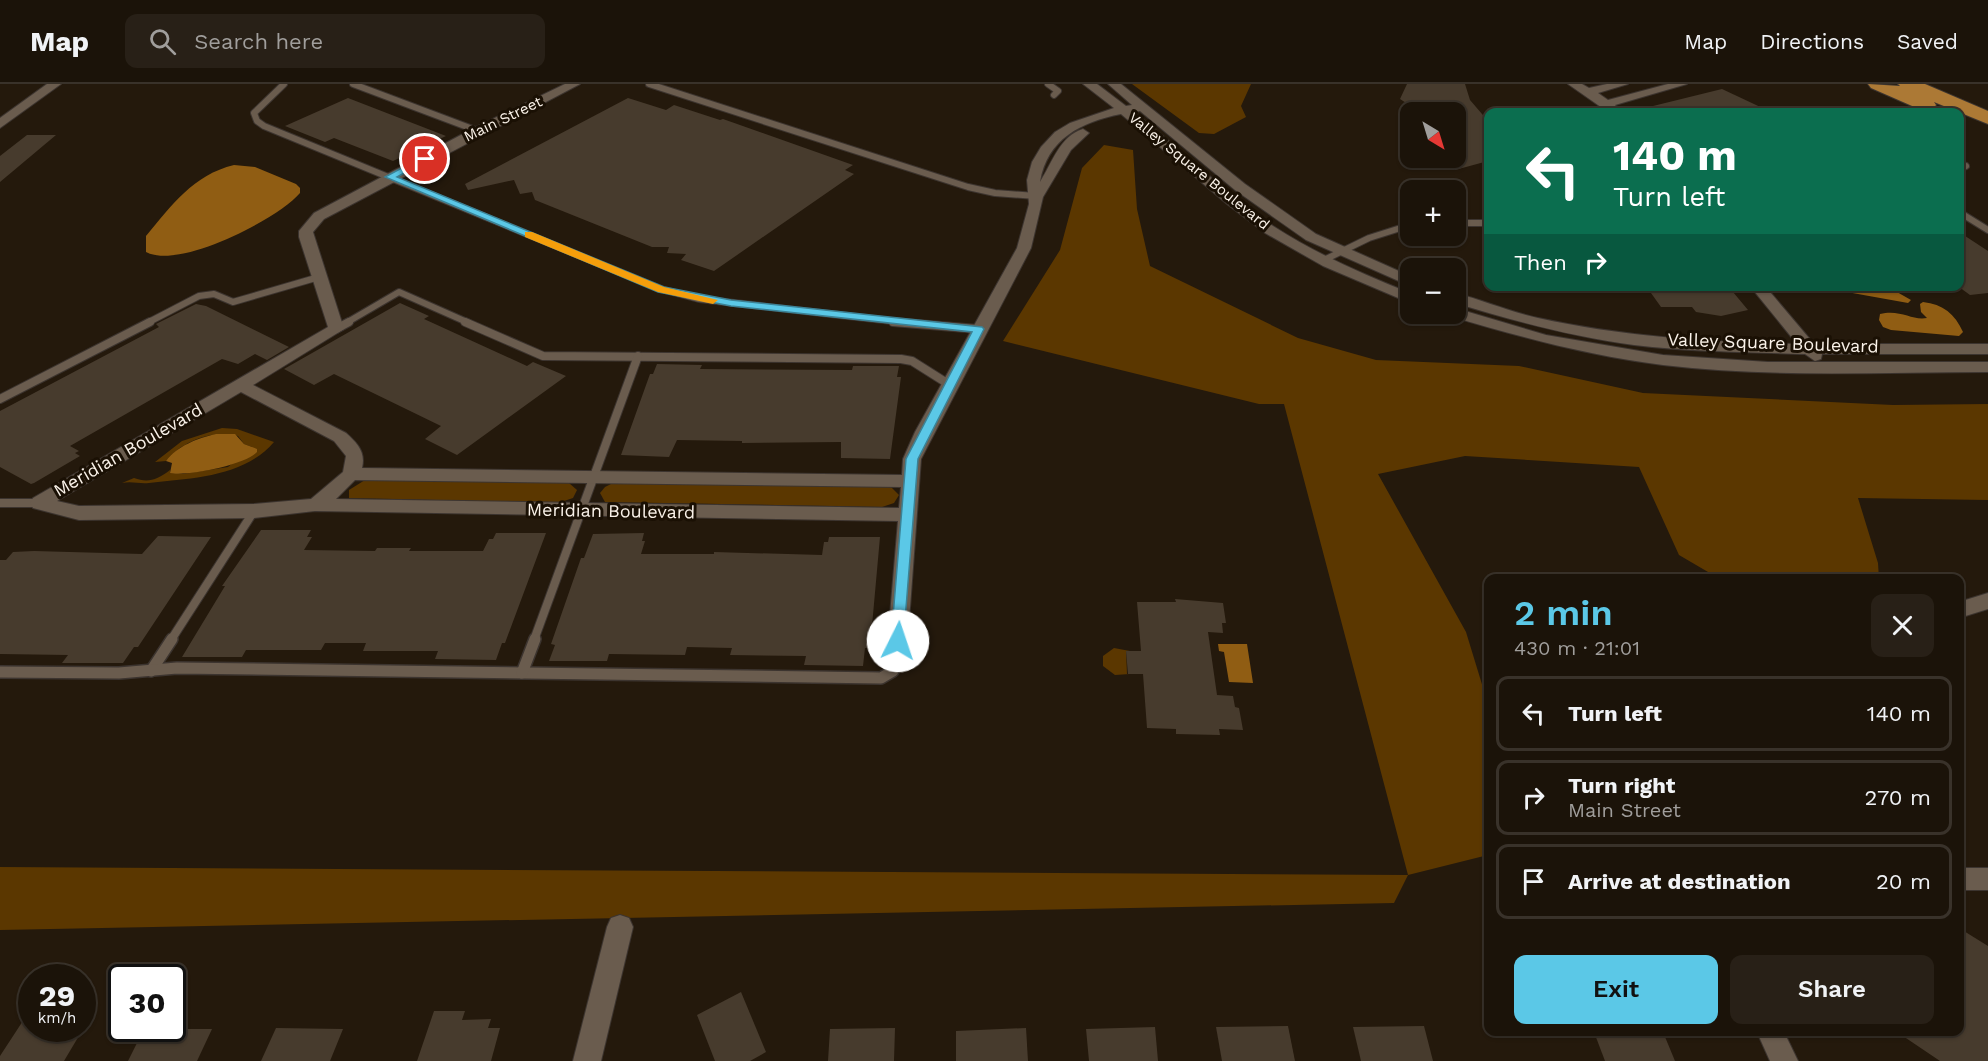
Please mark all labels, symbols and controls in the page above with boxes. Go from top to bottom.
search box [125,14,545,68]
text: Map [30,25,89,58]
icon: search [146,25,179,58]
text: Search here [194,29,323,54]
text: Map [1684,29,1727,54]
text: Directions [1760,29,1864,54]
text: Saved [1897,29,1958,54]
street label: Main Street [461,92,546,146]
north arrow [1400,102,1466,168]
map controls [1400,102,1466,324]
street label: Valley Square Boulevard [1125,109,1273,233]
text: 140 m [1613,131,1737,180]
icon: left [1514,132,1592,210]
pin [399,133,450,184]
icon: arrive [408,142,441,175]
button: + [1400,180,1466,246]
text: Turn left [1613,181,1725,213]
icon: right [1579,246,1612,279]
text: Then [1514,250,1567,275]
button: − [1400,258,1466,324]
street label: Valley Square Boulevard [1667,328,1879,357]
street label: Meridian Boulevard [50,398,206,501]
street label: Meridian Boulevard [527,499,695,522]
text: 2 min [1514,592,1613,634]
button: close [1871,594,1934,657]
position arrow [866,609,930,673]
text: 430 m · 21:01 [1514,636,1640,660]
icon: left [1517,697,1550,730]
text: Turn left [1568,701,1662,726]
text: 140 m [1867,701,1931,726]
text: Turn right [1568,773,1675,798]
icon: right [1517,781,1550,814]
text: 270 m [1865,785,1931,810]
text: Main Street [1568,798,1681,822]
icon: arrive [1517,865,1550,898]
text: Arrive at destination [1568,869,1791,894]
text: 20 m [1876,869,1931,894]
button: Exit [1514,955,1718,1024]
button: Share [1730,955,1934,1024]
speed limit sign: 30 [108,964,186,1042]
text: 29 [39,978,75,1013]
text: km/h [38,1009,76,1027]

